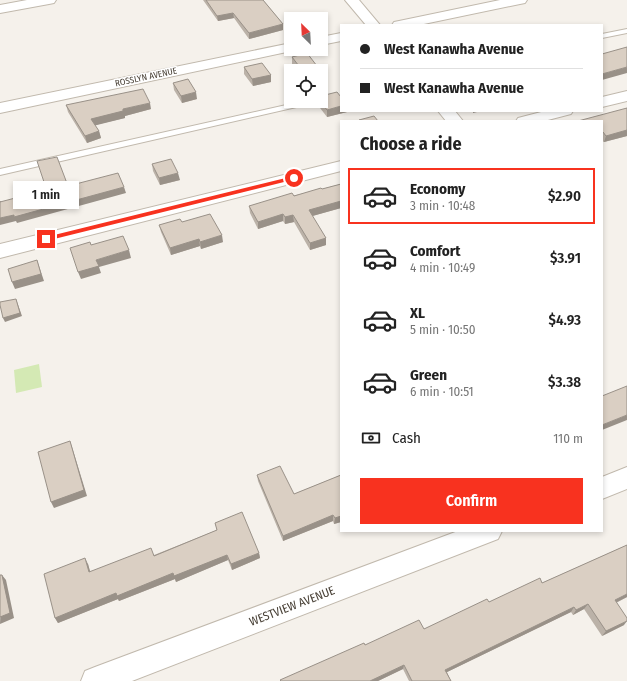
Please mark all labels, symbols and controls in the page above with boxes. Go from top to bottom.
north arrow [284,12,328,56]
map controls [284,12,328,108]
text: West Kanawha Avenue [384,40,524,58]
button: locate [284,64,328,108]
street label: ROSSLYN AVENUE [114,66,178,88]
text: West Kanawha Avenue [384,79,524,97]
text: Choose a ride [360,133,462,155]
route start [285,169,303,187]
icon: car [362,178,398,214]
text: Economy [410,180,465,198]
callout: 1 min [13,181,79,209]
text: 1 min [32,187,60,202]
text: $2.90 [548,187,581,205]
text: 3 min · 10:48 [410,198,475,213]
route end [37,230,55,248]
icon: car [362,240,398,276]
text: Comfort [410,242,461,260]
text: $3.91 [550,249,581,267]
text: 4 min · 10:49 [410,260,475,275]
icon: car [362,302,398,338]
text: XL [410,304,425,322]
text: $4.93 [549,311,581,329]
text: 5 min · 10:50 [410,322,475,337]
icon: car [362,364,398,400]
text: Green [410,366,447,384]
text: $3.38 [548,373,581,391]
text: 6 min · 10:51 [410,384,474,399]
icon: cash [360,427,382,449]
text: Cash [392,429,421,447]
text: 110 m [553,431,583,446]
button: Confirm [360,478,583,524]
street label: WESTVIEW AVENUE [247,583,337,629]

